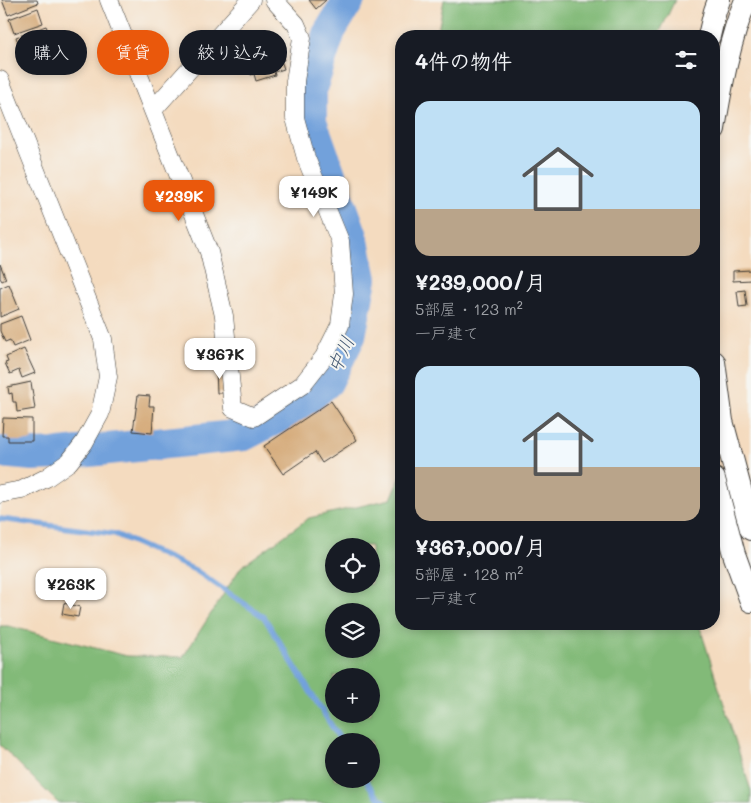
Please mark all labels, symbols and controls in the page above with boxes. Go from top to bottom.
chip: 購入 [15,30,87,75]
chip: 賃貸 [97,30,169,75]
chip: 絞り込み [179,30,287,75]
icon: filters [672,46,700,74]
text: 4件の物件 [415,47,512,74]
icon: home [513,134,603,224]
pin: ¥149K [279,176,349,218]
pin: ¥239K [144,180,214,222]
text: ¥149K [290,181,338,202]
text: ¥239K [154,185,204,206]
text: ¥239,000/月 [415,268,546,295]
text: 5部屋 · 123 m² [415,298,523,319]
text: 一戸建て [415,322,479,343]
water label: 中川 [321,331,359,377]
pin: ¥367K [185,338,255,380]
text: ¥367K [195,343,245,364]
icon: home [513,399,603,489]
text: ¥367,000/月 [415,533,546,560]
map controls [325,538,380,788]
button: locate [325,538,380,593]
text: 5部屋 · 128 m² [415,563,523,584]
pin: ¥263K [36,568,106,610]
text: ¥263K [46,573,96,594]
text: 一戸建て [415,587,479,608]
button: layers [325,603,380,658]
button: + [325,668,380,723]
button: − [325,733,380,788]

